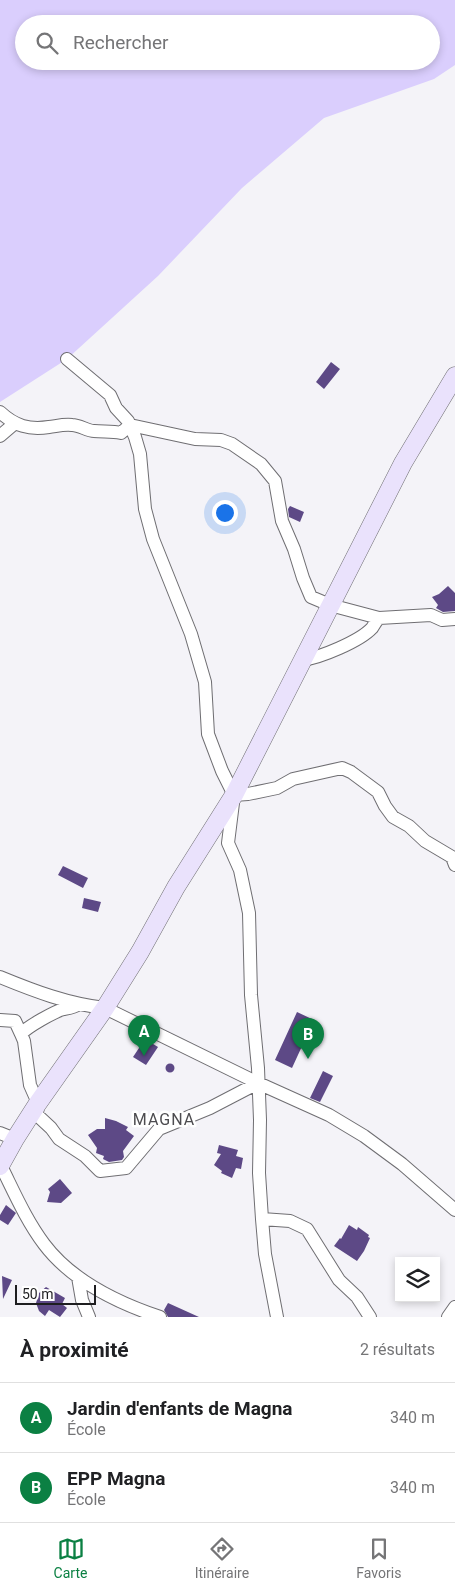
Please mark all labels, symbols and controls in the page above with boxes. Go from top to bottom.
search box [15,15,440,70]
icon: search [33,29,61,57]
text: Rechercher [73,31,168,54]
your location [212,500,238,526]
pin: A [128,1015,160,1056]
pin: B [292,1018,324,1059]
district label: MAGNA [133,1110,195,1129]
map controls [395,1257,440,1302]
button: layers [395,1257,440,1302]
scale bar [15,1282,96,1305]
text: 50 m [22,1286,54,1302]
text: À proximité [20,1338,129,1362]
text: 2 résultats [360,1340,435,1359]
text: Jardin d'enfants de Magna [67,1397,292,1420]
text: A [31,1408,41,1427]
text: 340 m [390,1408,435,1427]
text: École [67,1420,106,1439]
text: EPP Magna [67,1467,165,1490]
text: B [31,1478,41,1497]
text: 340 m [390,1478,435,1497]
text: École [67,1490,106,1509]
tab: Carte [54,1535,87,1581]
tab: Itinéraire [195,1535,249,1581]
tab: Favoris [356,1535,401,1581]

